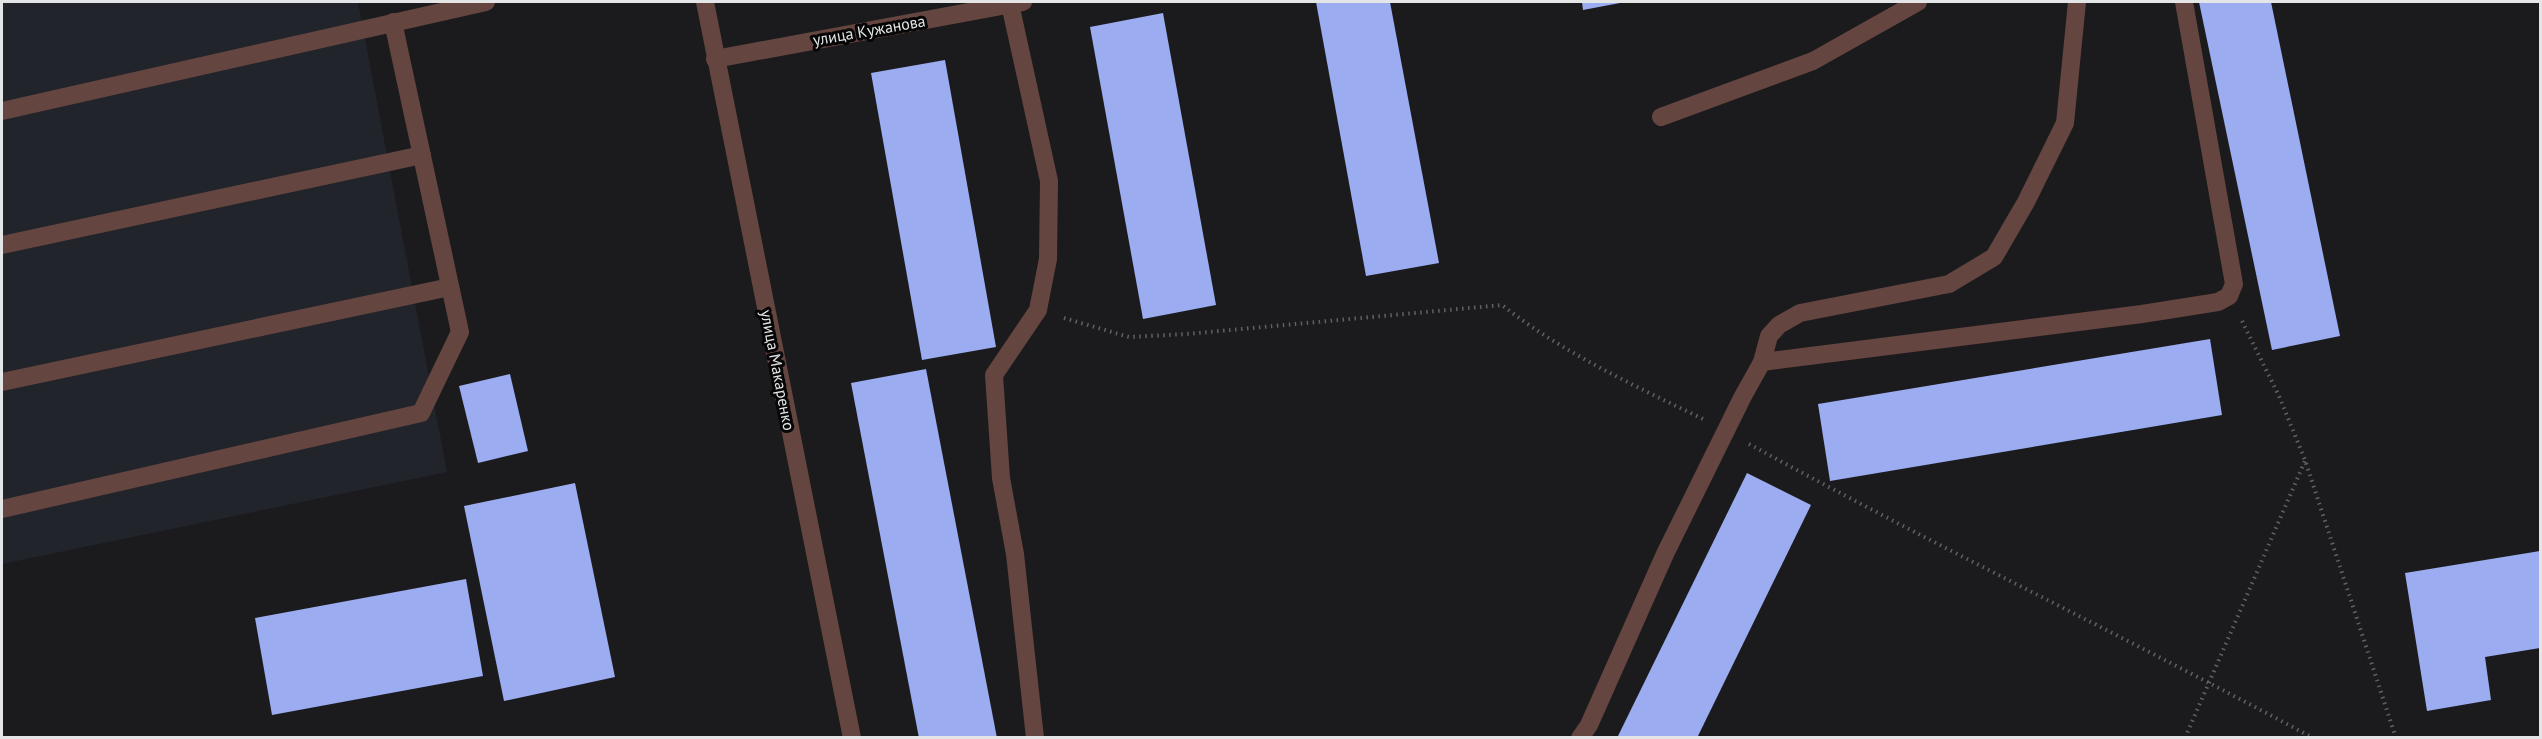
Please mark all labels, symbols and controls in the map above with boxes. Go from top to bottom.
street label: улица Кужанова [811,10,927,50]
street label: улица Макаренко [756,308,800,432]

